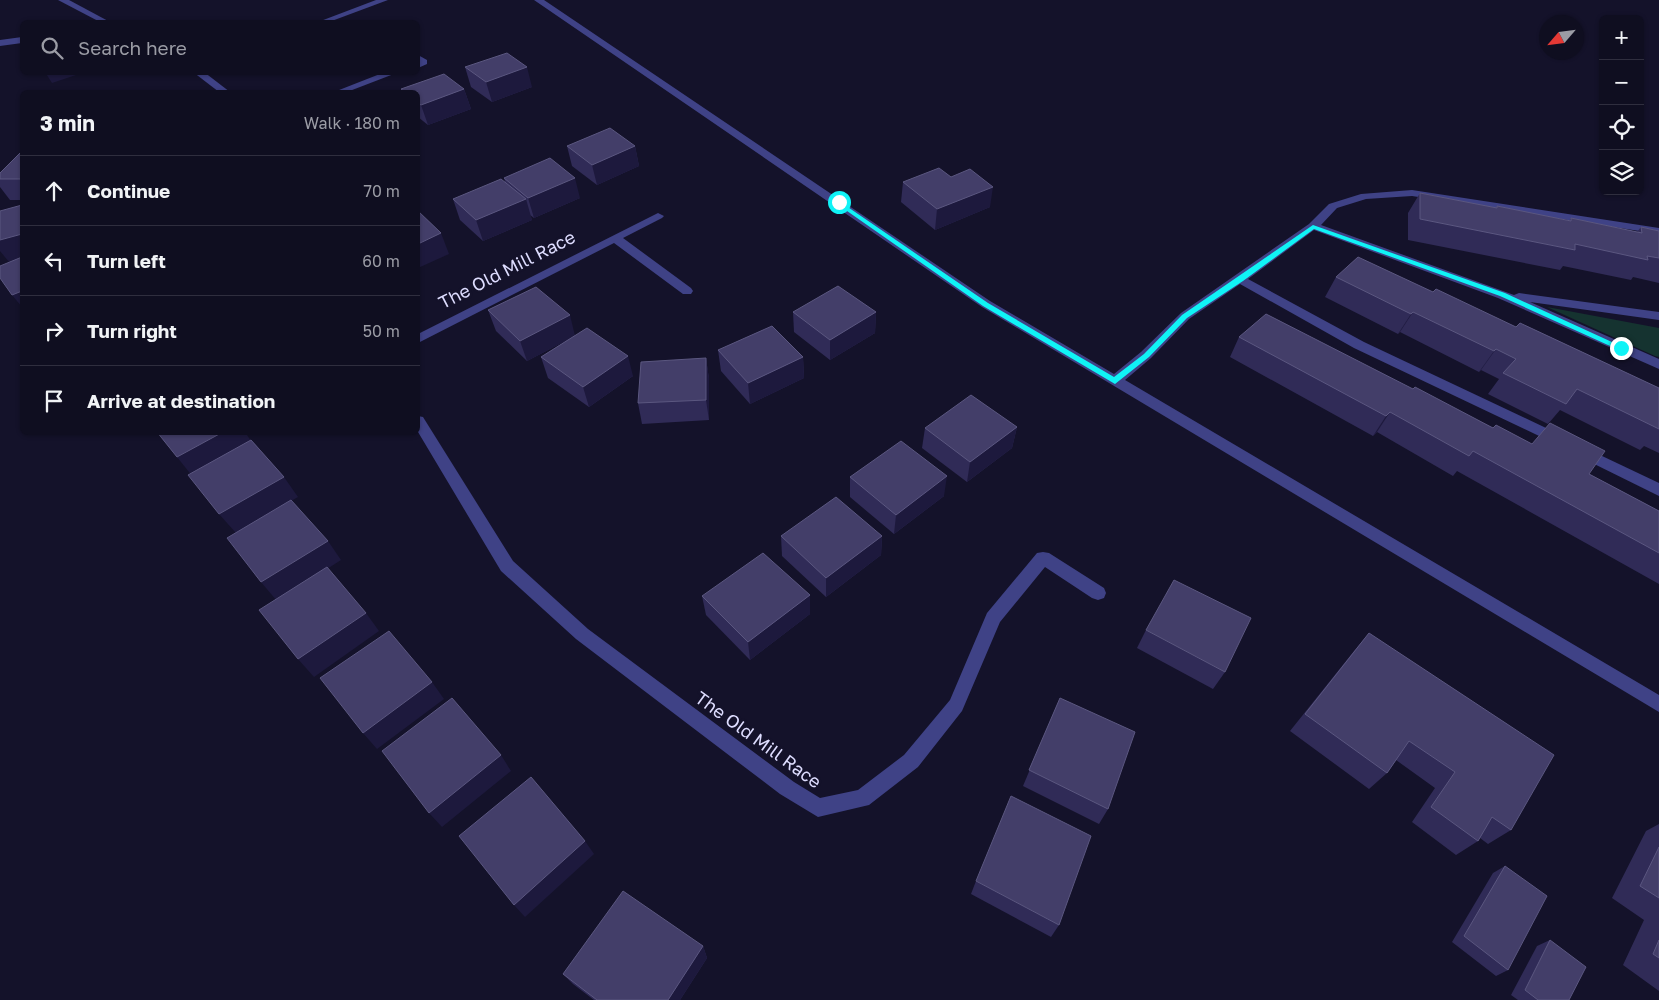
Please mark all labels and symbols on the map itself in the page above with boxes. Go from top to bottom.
north arrow [1539,15,1584,60]
route start [828,191,851,214]
street label: The Old Mill Race [435,225,579,313]
route end [1610,337,1633,360]
street label: The Old Mill Race [691,686,826,792]

